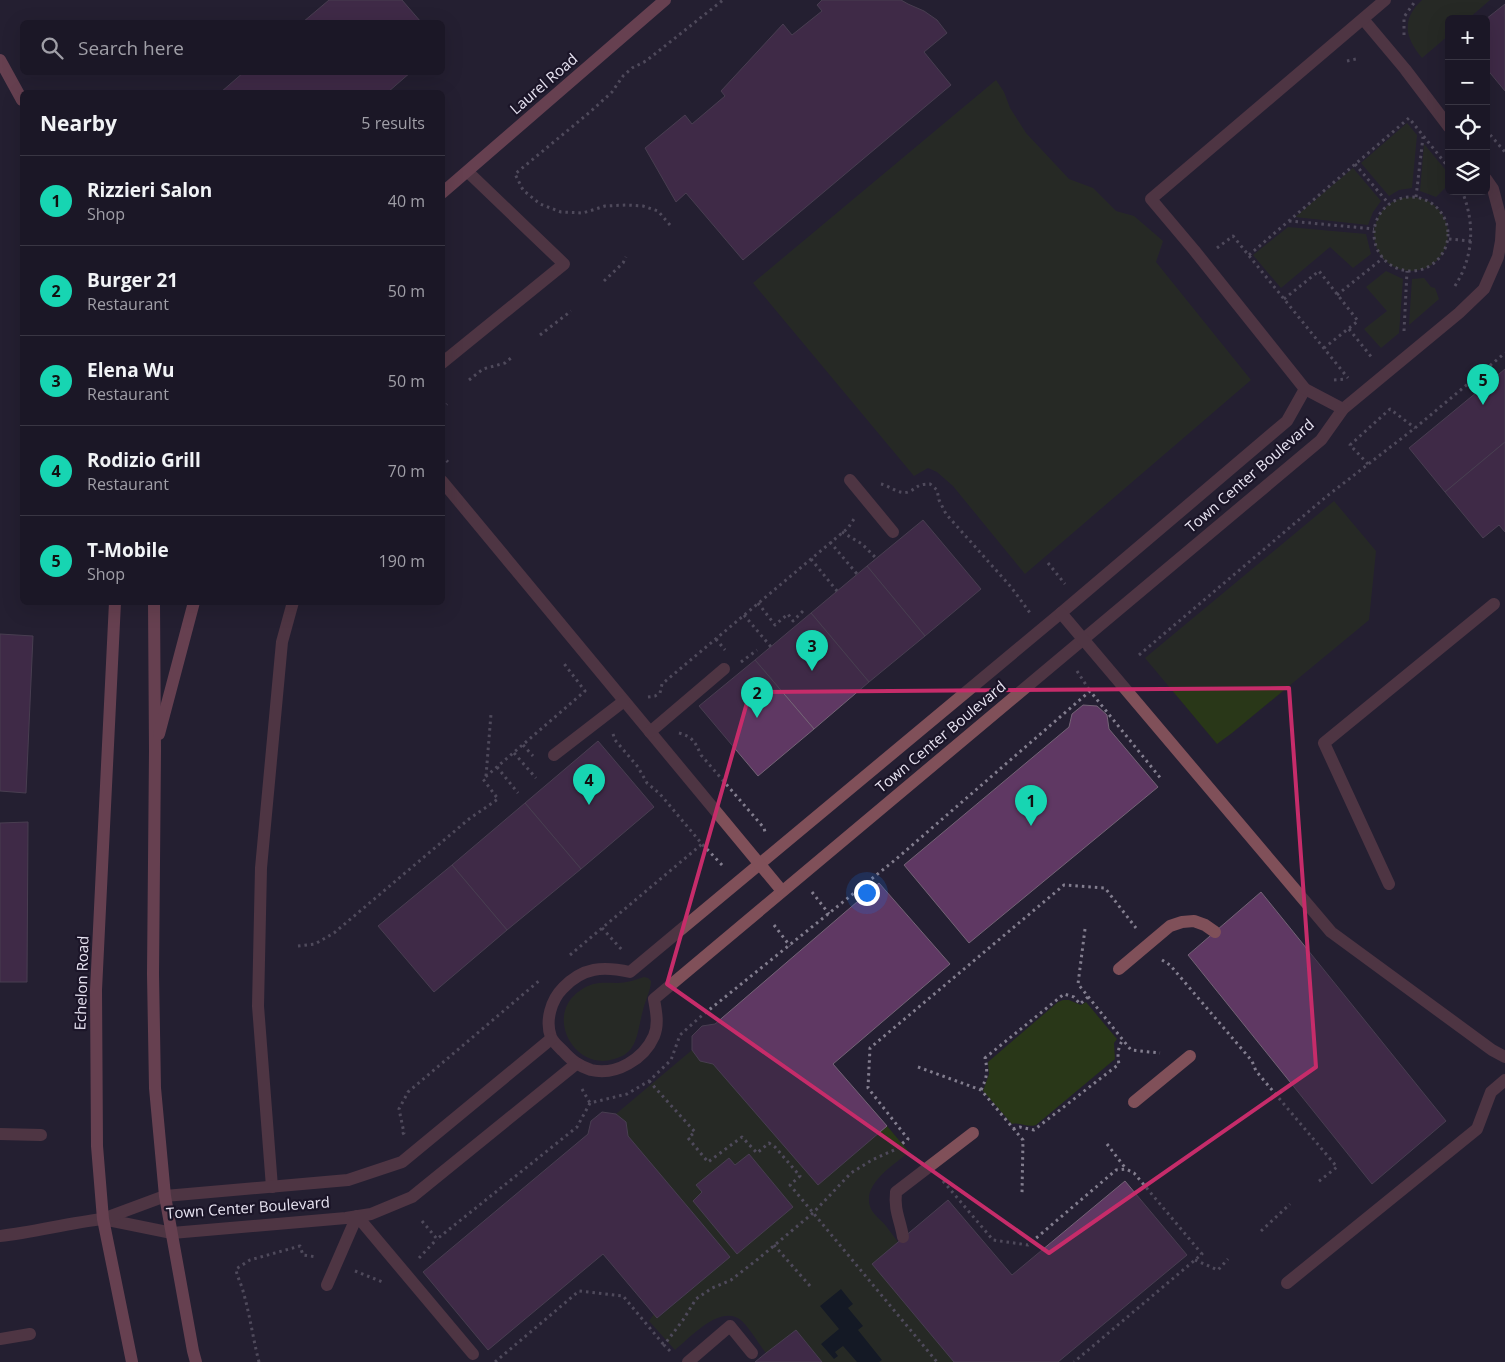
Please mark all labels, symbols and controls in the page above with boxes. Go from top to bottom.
map controls [1445,15,1490,195]
button: + [1445,15,1490,60]
search box [20,20,445,75]
icon: search [38,34,66,62]
text: Search here [78,35,184,61]
street label: Laurel Road [505,48,581,118]
button: − [1445,60,1490,105]
button: locate [1445,105,1490,150]
text: Nearby [40,109,117,137]
text: 5 results [361,112,425,134]
button: layers [1445,150,1490,195]
text: Rizzieri Salon [87,177,212,203]
text: 1 [51,190,61,212]
text: 40 m [388,190,425,212]
text: Shop [87,203,125,225]
text: Burger 21 [87,267,178,293]
text: 2 [51,280,61,302]
text: 50 m [388,280,425,302]
text: Restaurant [87,293,169,315]
text: Elena Wu [87,357,174,383]
pin: 5 [1467,364,1499,405]
text: 3 [51,370,61,392]
text: 50 m [388,370,425,392]
text: Restaurant [87,383,169,405]
street label: Town Center Boulevard [1181,414,1318,537]
text: Rodizio Grill [87,447,201,473]
text: 4 [51,460,61,482]
text: 70 m [388,460,425,482]
text: Restaurant [87,473,169,495]
text: T-Mobile [87,537,169,563]
text: 5 [51,550,61,572]
text: 190 m [379,550,425,572]
text: Shop [87,563,125,585]
pin: 3 [796,630,828,671]
street label: Town Center Boulevard [871,676,1010,797]
pin: 2 [741,677,773,718]
pin: 4 [573,764,605,805]
pin: 1 [1015,785,1047,826]
your location [854,880,880,906]
street label: Echelon Road [69,935,93,1031]
street label: Town Center Boulevard [165,1191,330,1223]

